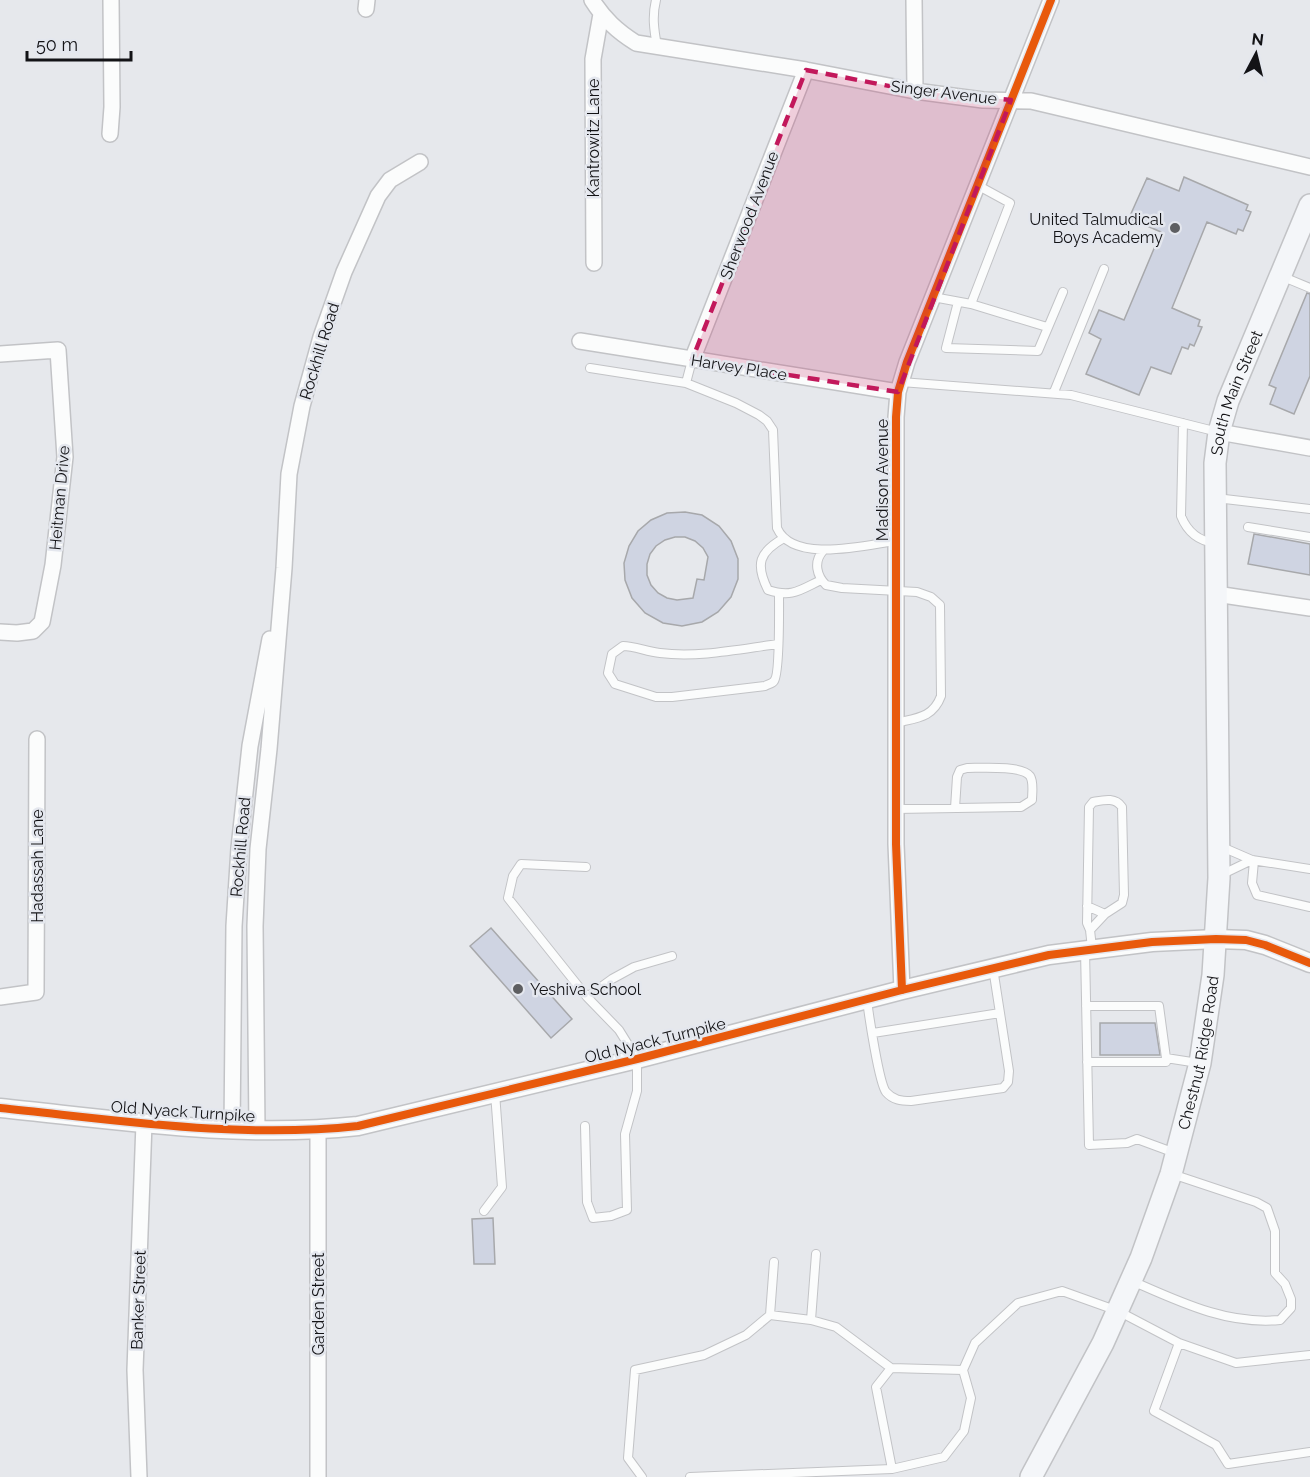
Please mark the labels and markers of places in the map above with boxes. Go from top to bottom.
place label: United Talmudical Boys Academy [1029,210,1164,247]
marker: United Talmudical Boys Academy [1168,221,1182,235]
place label: Yeshiva School [530,980,642,999]
marker: Yeshiva School [511,982,525,996]

